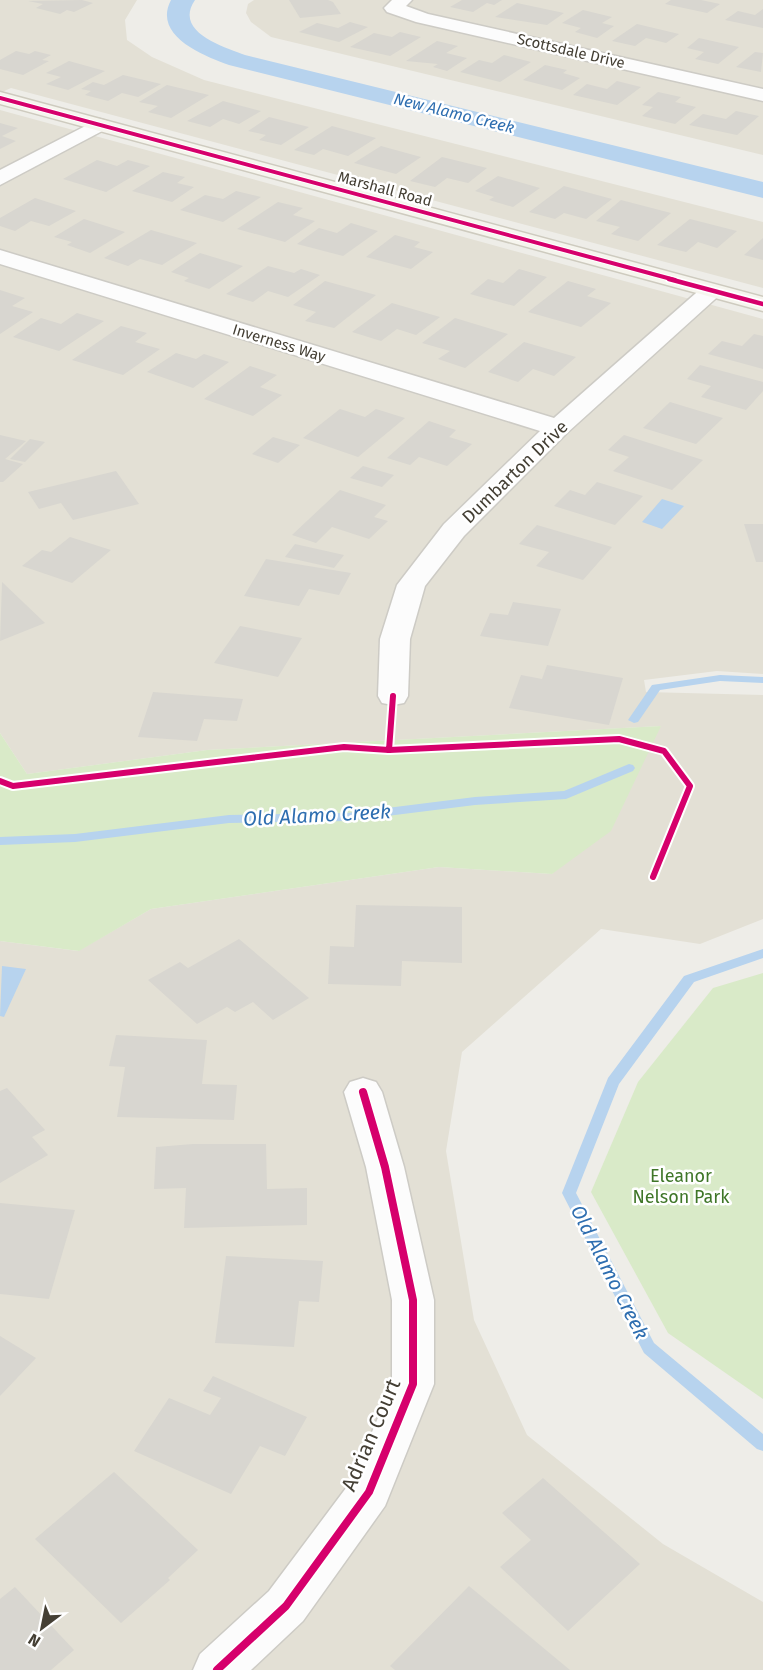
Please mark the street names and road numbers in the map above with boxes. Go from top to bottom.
street label: Scottsdale Drive [515,30,627,72]
street label: Marshall Road [336,168,434,210]
street label: Inverness Way [230,320,328,366]
street label: Dumbarton Drive [457,416,573,528]
street label: Adrian Court [336,1375,406,1495]

